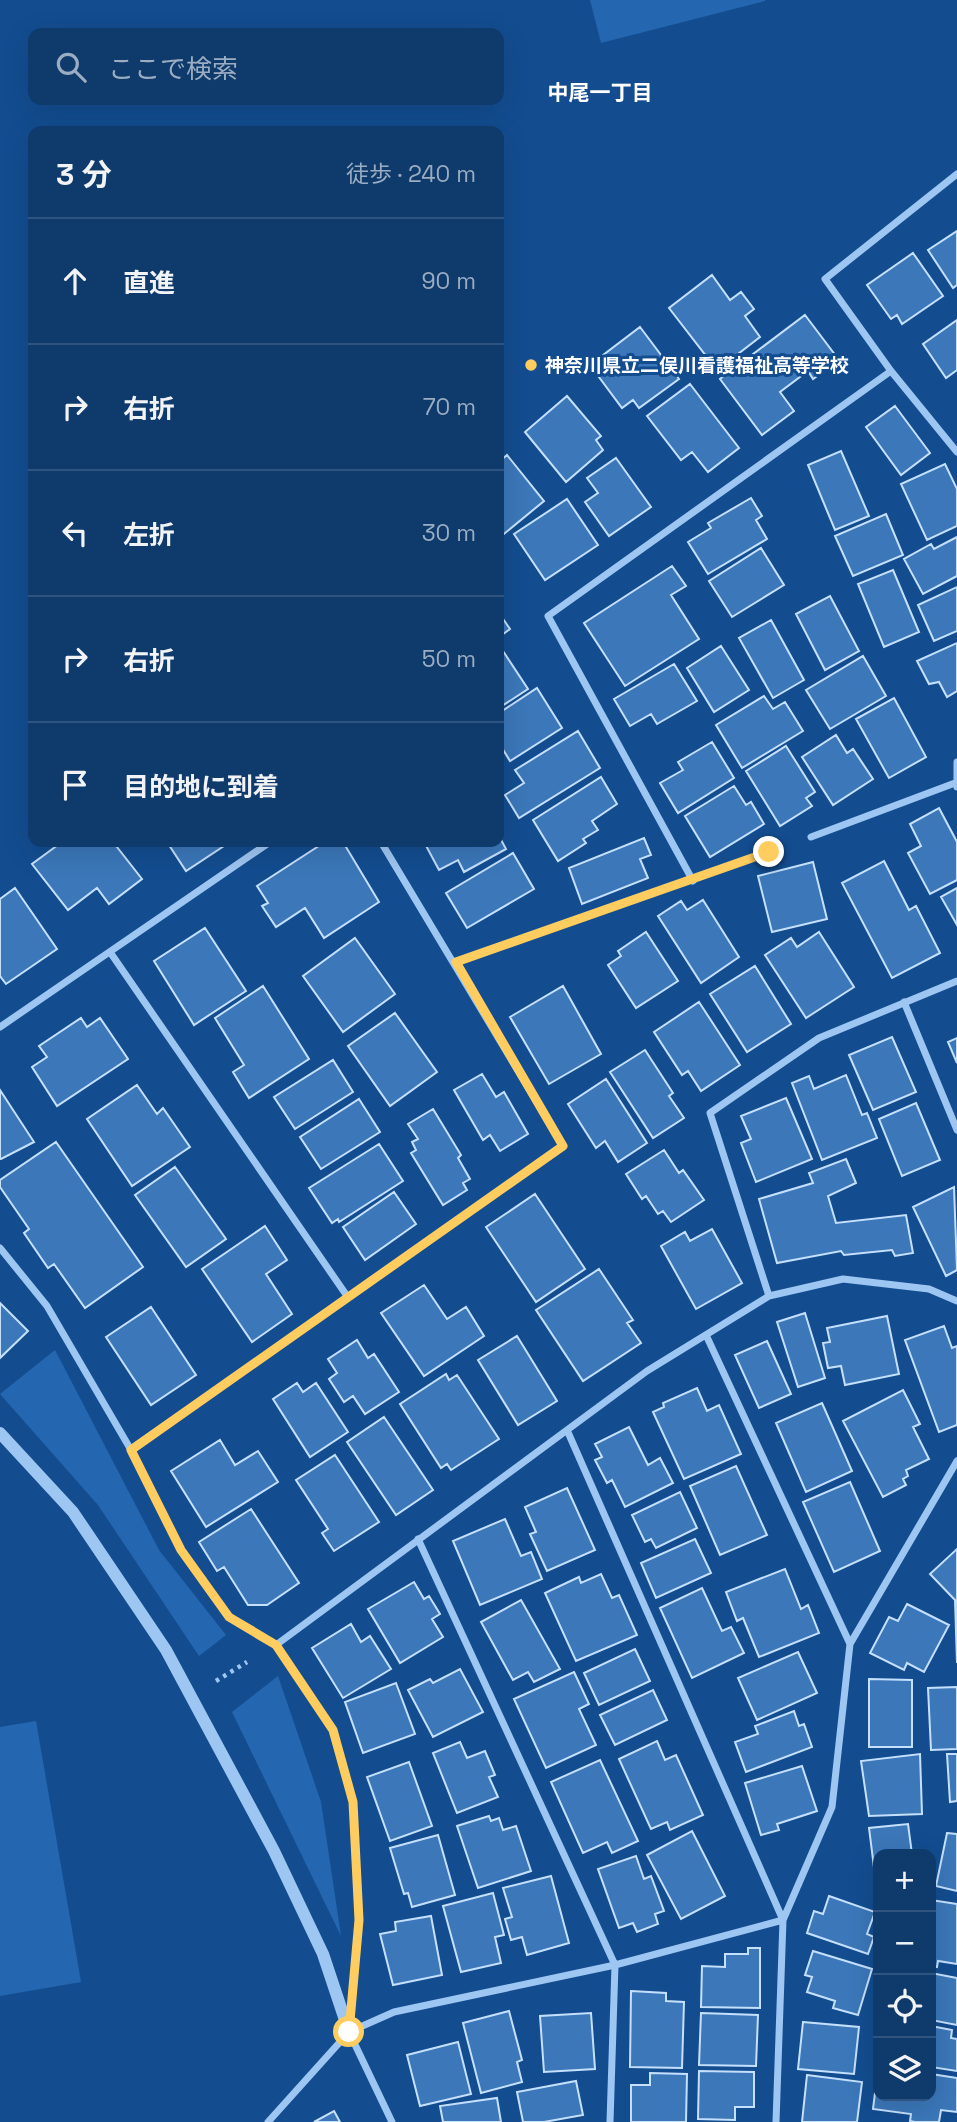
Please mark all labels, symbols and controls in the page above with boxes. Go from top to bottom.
search box [28,28,504,105]
icon: search [52,48,90,86]
text: ここで検索 [108,52,238,86]
district label: 中尾一丁目 [548,79,653,106]
text: 3 分 [56,155,112,194]
text: 徒歩 · 240 m [346,159,476,189]
icon: ahead [56,262,94,300]
text: 直進 [123,266,175,300]
text: 90 m [421,266,476,296]
place label: 神奈川県立二俣川看護福祉高等学校 [545,353,849,378]
marker: 神奈川県立二俣川看護福祉高等学校 [523,357,539,373]
icon: right [56,388,94,426]
text: 右折 [123,392,175,426]
text: 70 m [423,392,476,422]
icon: left [56,514,94,552]
text: 左折 [123,518,175,552]
text: 30 m [422,518,476,548]
icon: right [56,640,94,678]
text: 右折 [123,644,175,678]
text: 50 m [422,644,476,674]
icon: arrive [56,766,94,804]
text: 目的地に到着 [123,770,279,804]
route end [753,836,784,867]
map controls [873,1849,936,2101]
button: + [873,1849,936,1912]
button: − [873,1912,936,1975]
button: locate [873,1975,936,2038]
route start [333,2016,364,2047]
button: layers [873,2038,936,2101]

